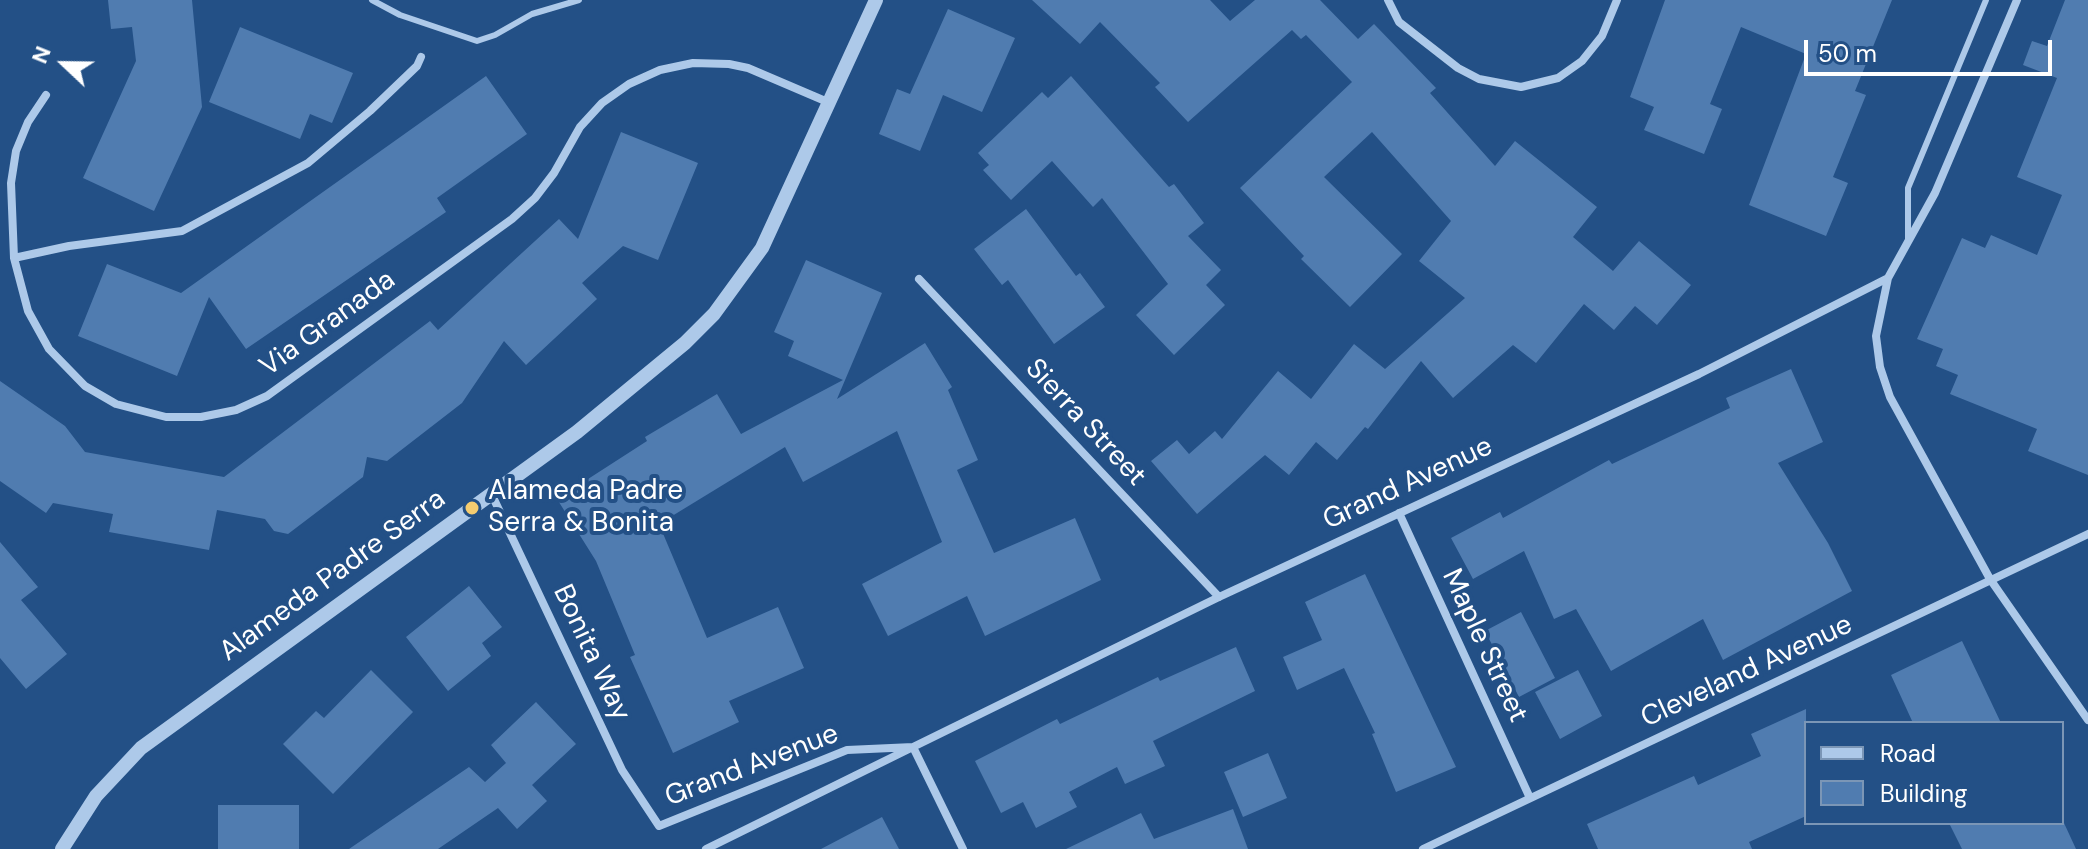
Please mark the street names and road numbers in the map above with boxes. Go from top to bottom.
street label: Via Granada [254,264,402,384]
street label: Sierra Street [1018,352,1152,494]
street label: Grand Avenue [1318,430,1498,538]
street label: Alameda Padre Serra [214,483,452,669]
street label: Maple Street [1434,564,1534,728]
street label: Bonita Way [545,580,637,726]
street label: Cleveland Avenue [1636,608,1858,736]
street label: Grand Avenue [661,718,843,814]

